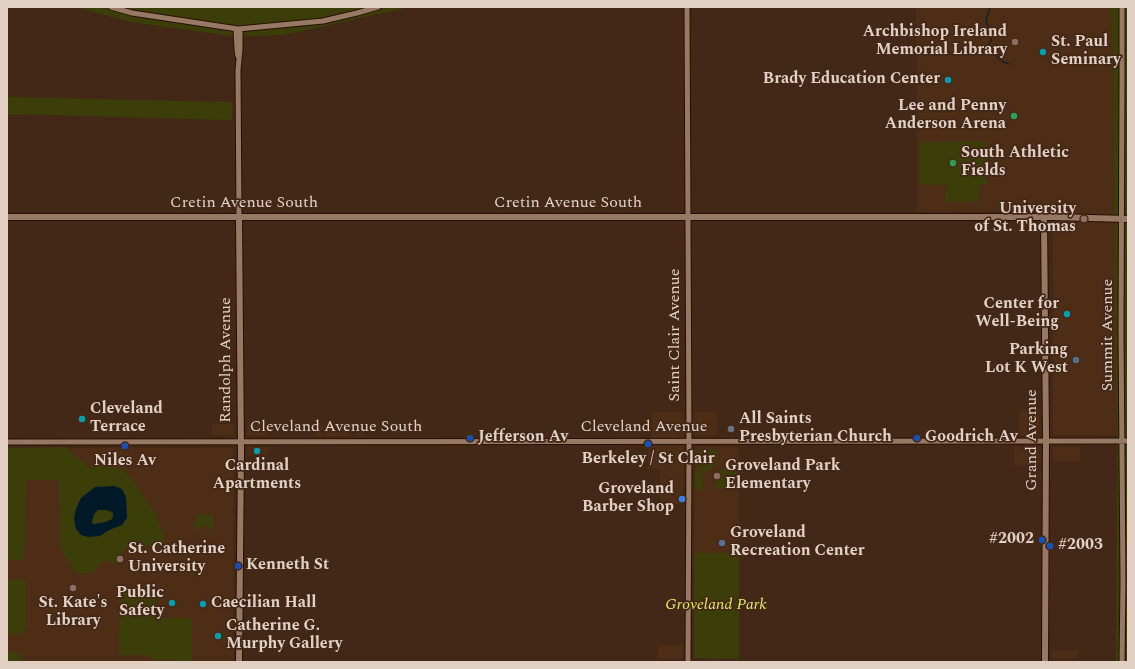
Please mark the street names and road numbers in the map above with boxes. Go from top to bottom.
street label: Cretin Avenue South [170,194,318,214]
street label: Cretin Avenue South [494,194,642,214]
street label: Saint Clair Avenue [666,269,686,401]
street label: Summit Avenue [1099,279,1119,391]
street label: Randolph Avenue [217,297,237,423]
street label: Grand Avenue [1023,389,1043,491]
street label: Cleveland Avenue South [250,418,422,438]
street label: Cleveland Avenue [580,418,708,438]

